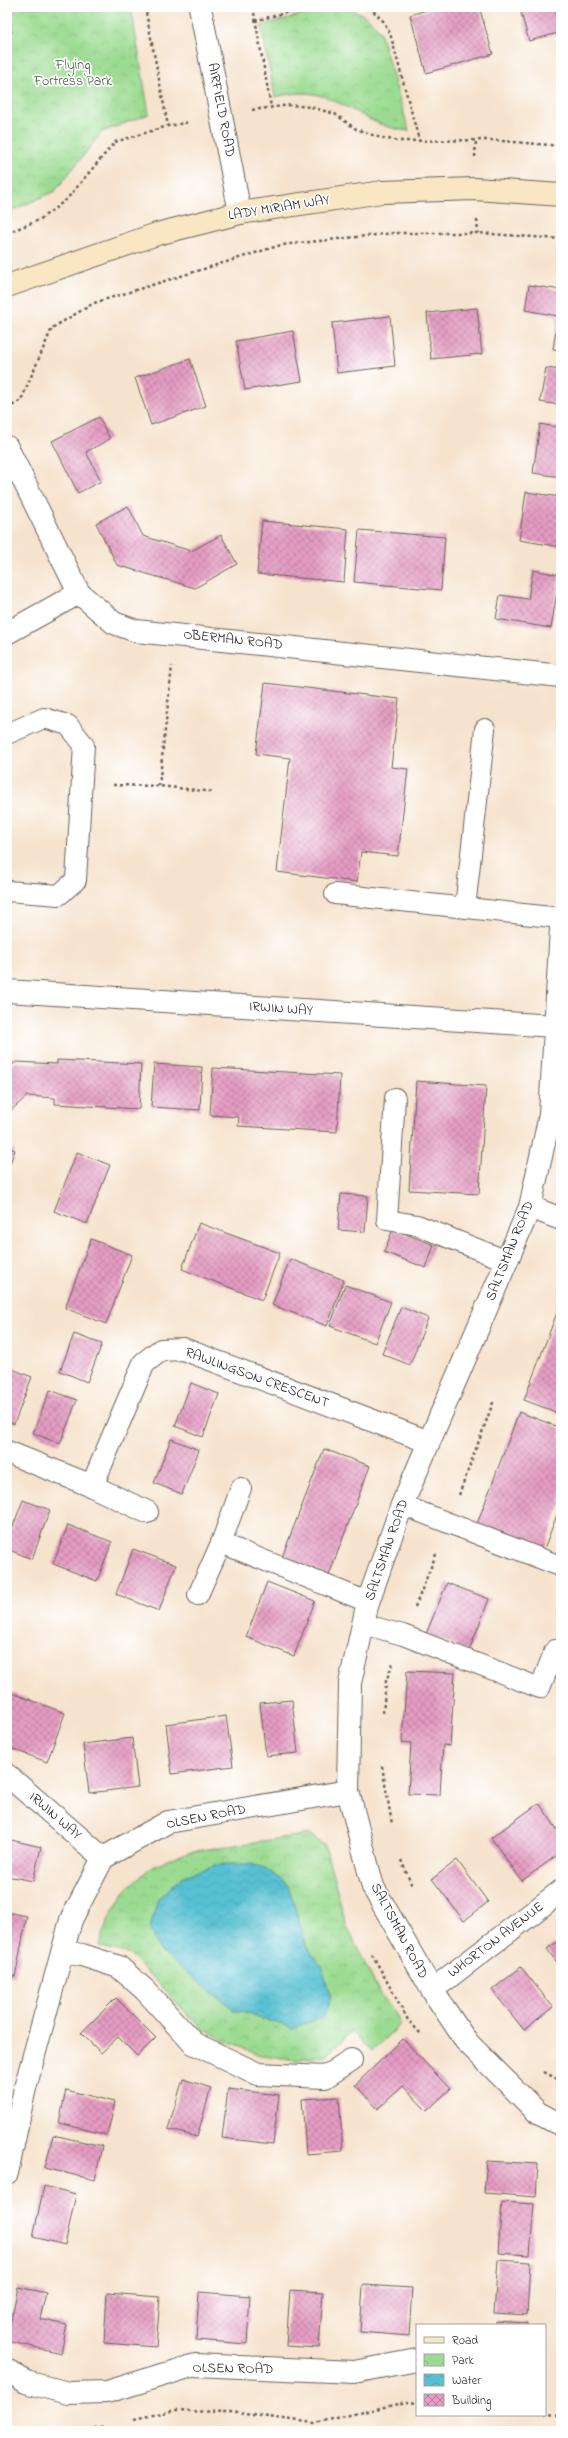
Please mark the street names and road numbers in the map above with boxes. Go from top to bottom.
street label: AIRFIELD ROAD [202,61,240,159]
street label: LADY MIRIAM WAY [227,190,332,226]
street label: OBERMAN ROAD [182,624,284,656]
street label: IRWIN WAY [248,996,314,1022]
street label: SALTSMAN ROAD [480,1198,540,1304]
street label: RAWLINGSON CRESCENT [182,1342,332,1414]
street label: SALTSMAN ROAD [360,1497,414,1603]
street label: IRWIN WAY [24,1787,86,1845]
street label: OLSEN ROAD [164,1799,248,1835]
street label: SALTSMAN ROAD [365,1879,433,1983]
street label: WHORTON AVENUE [443,1897,549,1983]
street label: OLSEN ROAD [192,2358,274,2380]

